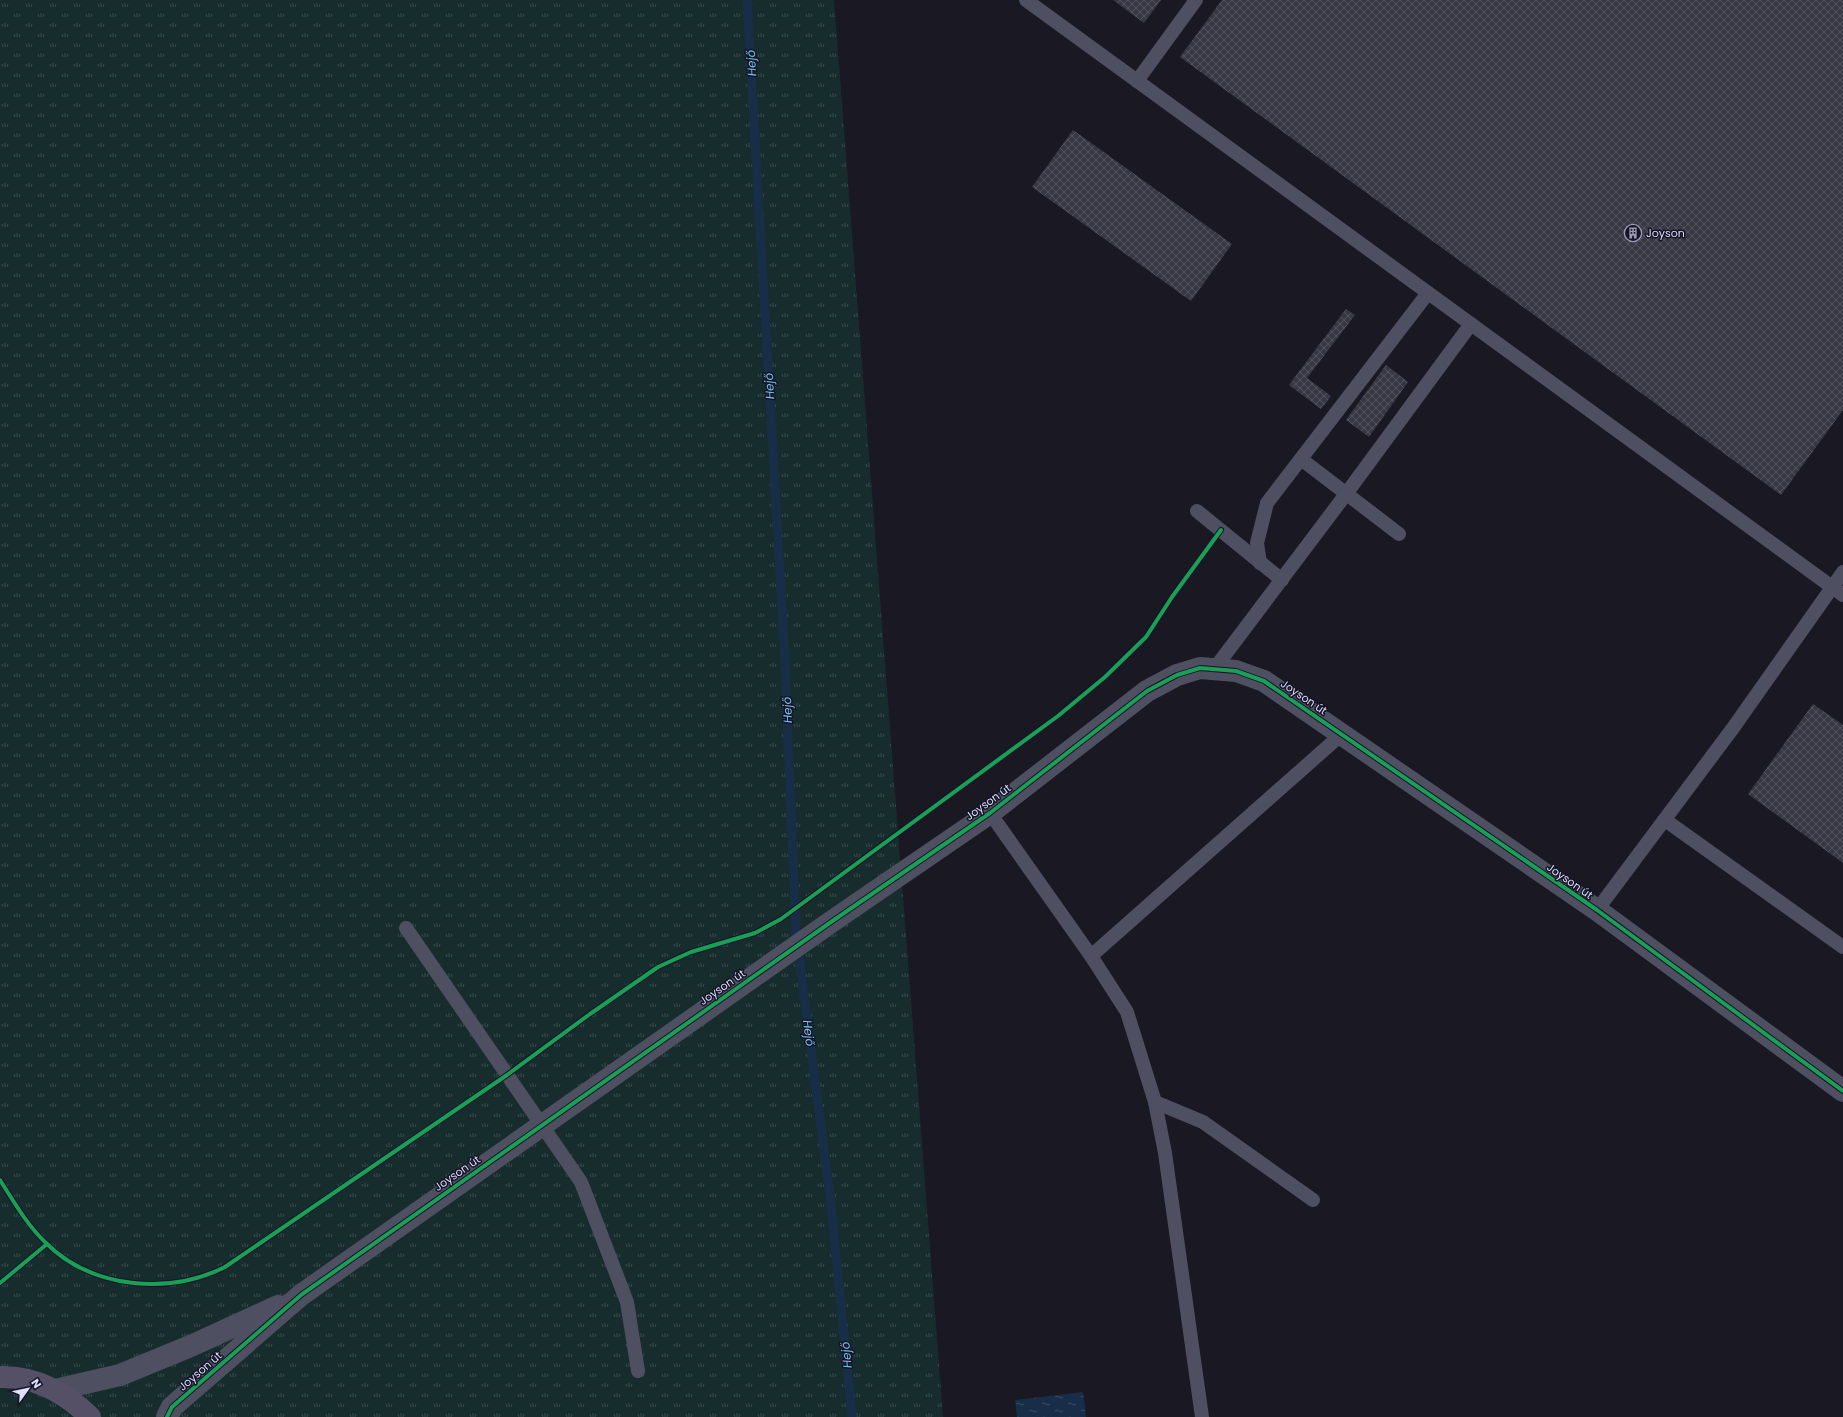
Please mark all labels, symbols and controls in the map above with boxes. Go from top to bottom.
water label: Hejő [742,49,760,77]
building icon: Joyson [1623,223,1643,243]
place label: Joyson [1646,225,1685,241]
water label: Hejő [760,372,778,400]
street label: Joyson út [1278,676,1330,718]
water label: Hejő [778,696,796,723]
street label: Joyson út [962,780,1014,824]
street label: Joyson út [1544,859,1596,903]
street label: Joyson út [696,965,748,1009]
water label: Hejő [799,1019,819,1047]
street label: Joyson út [431,1151,483,1195]
water label: Hejő [836,1341,856,1369]
street label: Joyson út [175,1348,225,1394]
north arrow [8,1369,48,1409]
text: N [27,1376,45,1391]

